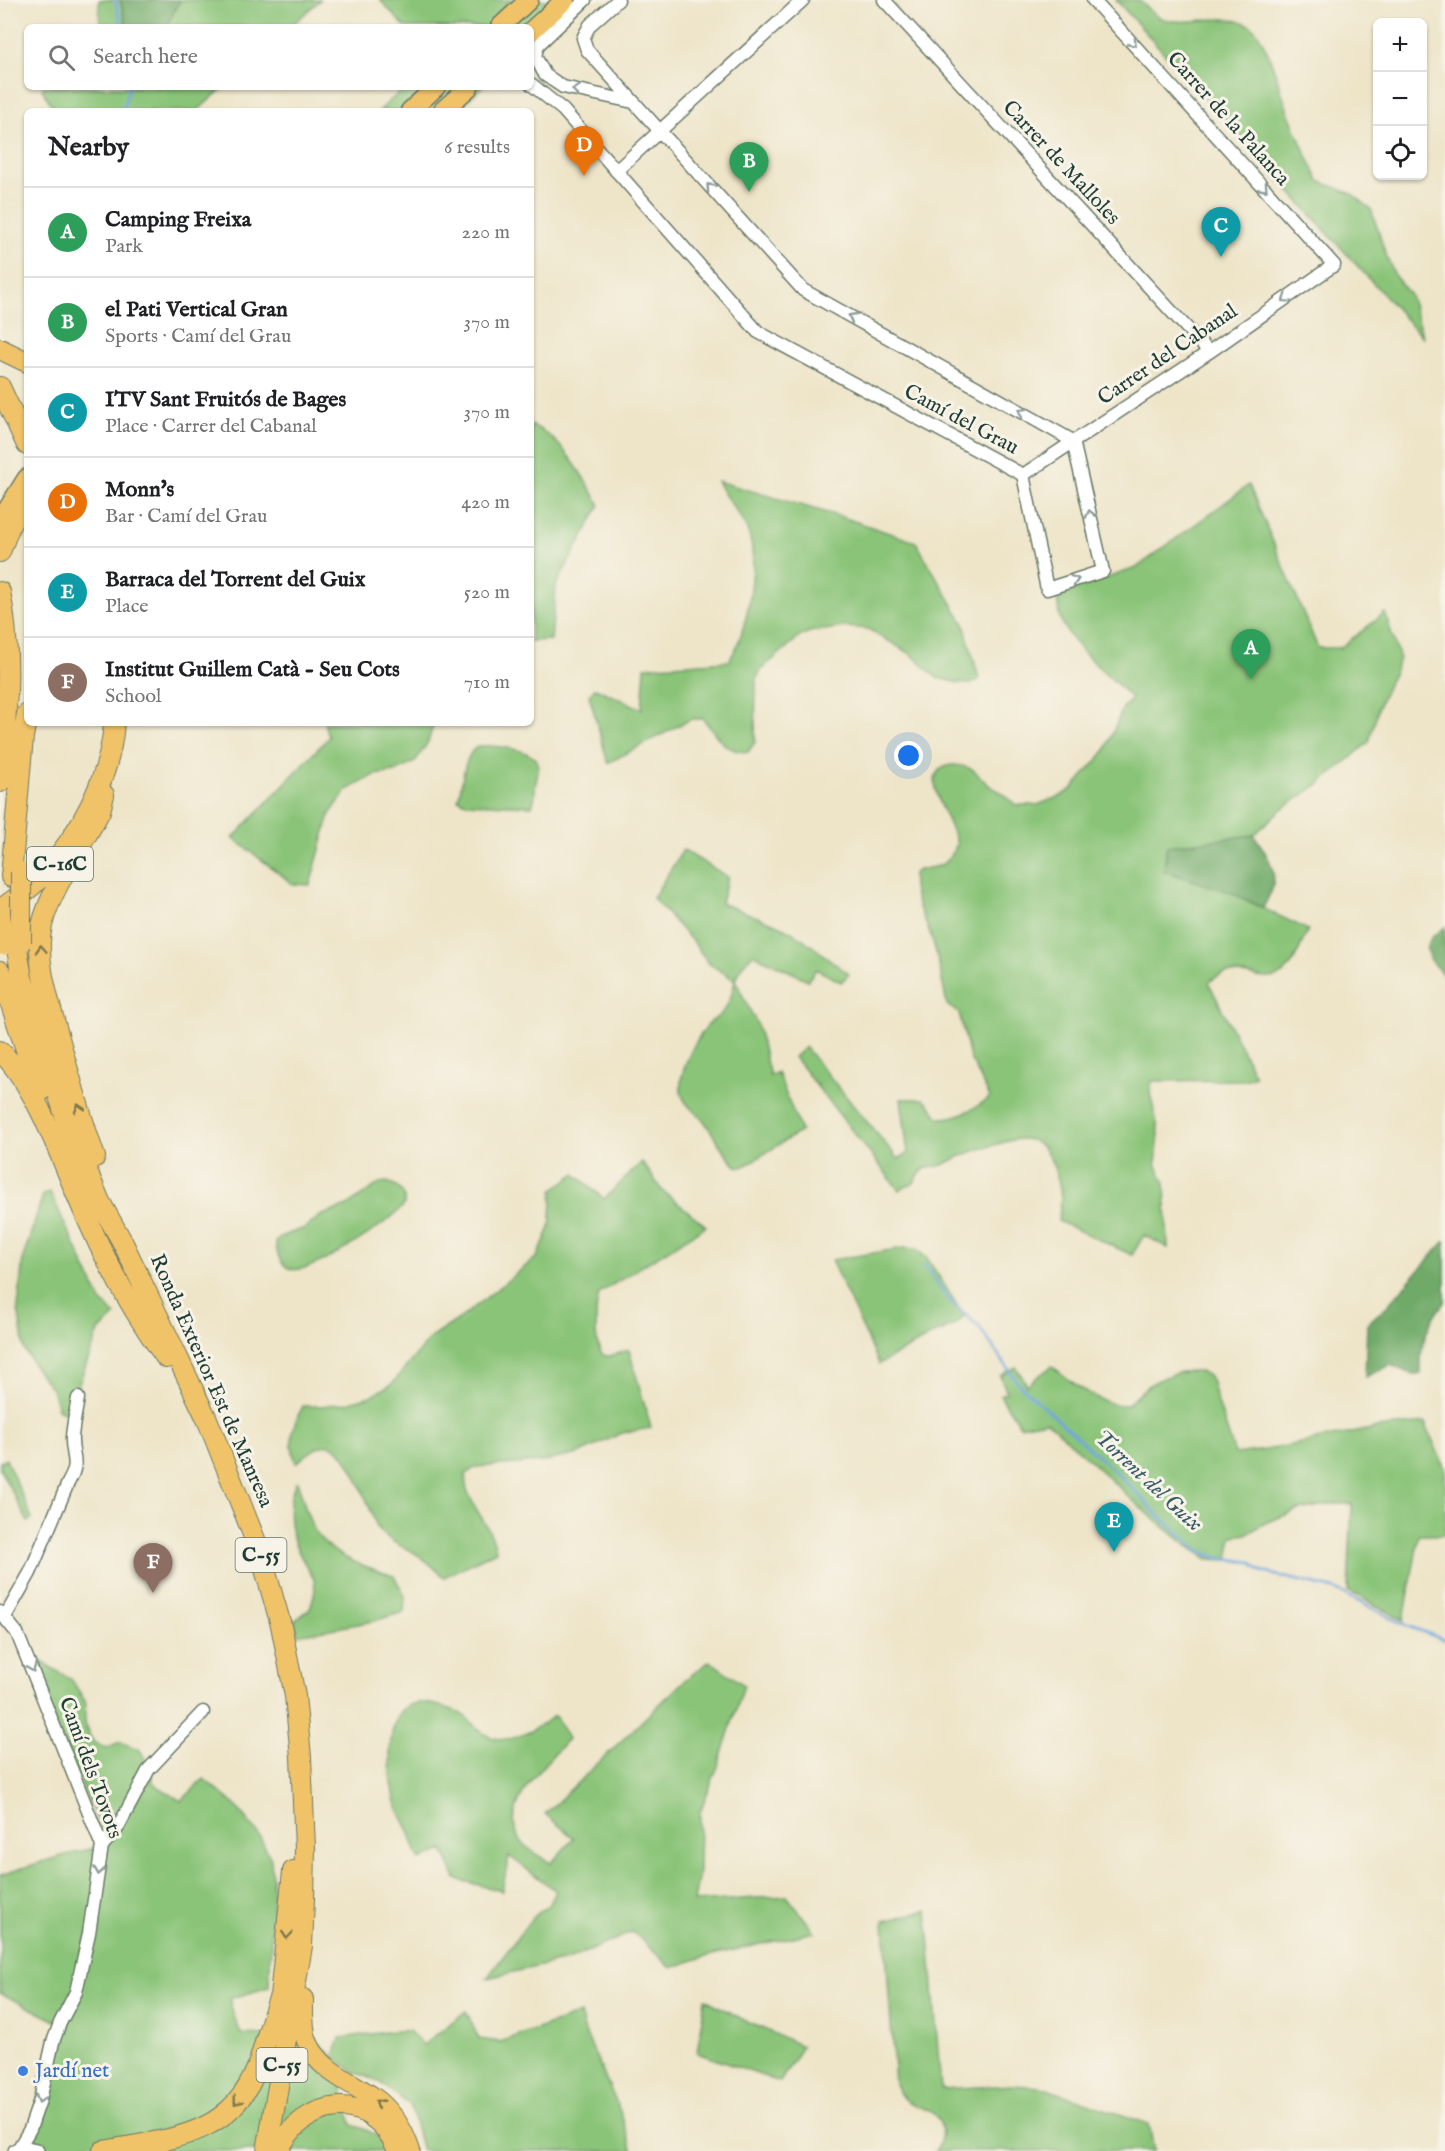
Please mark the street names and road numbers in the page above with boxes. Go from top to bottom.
street label: Carrer de la Palanca [1161,46,1296,192]
street label: Carrer de Malloles [996,95,1126,231]
street label: Carrer del Cabanal [1093,298,1243,412]
street label: Camí del Grau [899,378,1023,462]
road number: C-16C [27,847,93,881]
street label: Ronda Exterior Est de Manresa [143,1250,280,1513]
road number: C-55 [236,1538,286,1572]
street label: Camí dels Tovots [52,1694,128,1842]
road number: C-55 [256,2048,308,2082]

